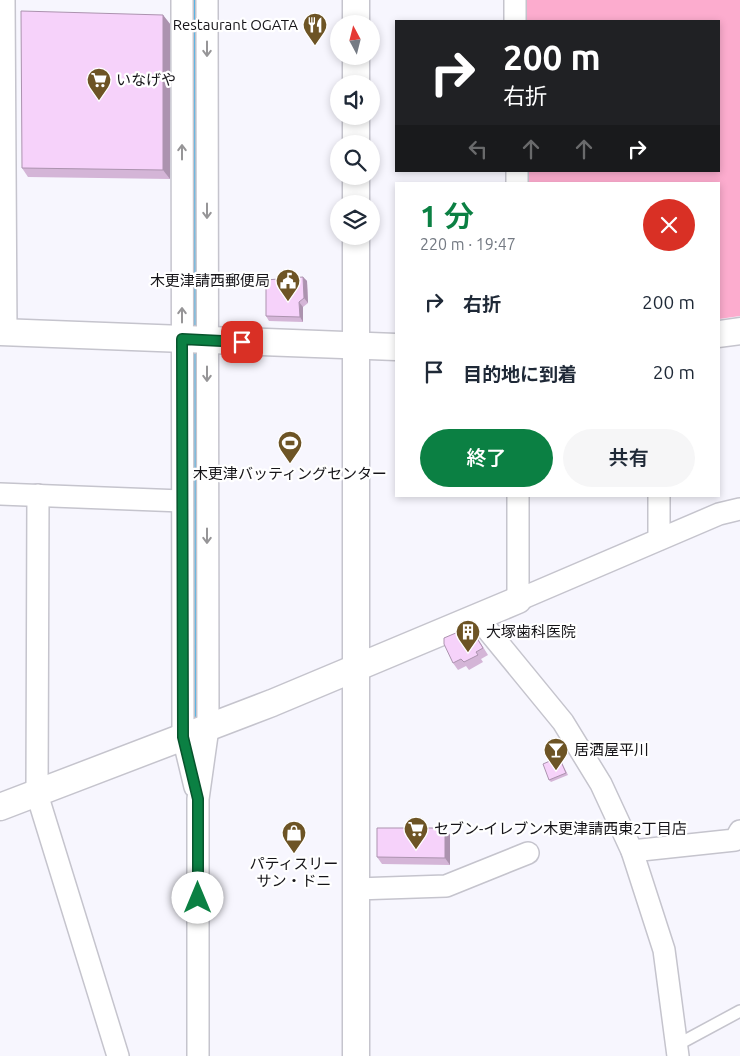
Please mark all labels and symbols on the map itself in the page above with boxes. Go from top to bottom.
restaurant icon: Restaurant OGATA [302,12,328,46]
north arrow [330,15,380,65]
place label: Restaurant OGATA [173,16,298,33]
one-way arrow [202,40,212,56]
supermarket icon: いなげや [86,67,112,101]
place label: いなげや [116,71,176,88]
one-way arrow [177,145,187,161]
one-way arrow [202,202,212,219]
public building icon: 木更津請西郵便局 [275,268,301,302]
place label: 木更津請西郵便局 [150,272,270,289]
one-way arrow [177,307,187,324]
pin [221,321,263,363]
one-way arrow [202,365,212,381]
sports icon: 木更津バッティングセンター [277,430,303,464]
place label: 木更津バッティングセンター [193,465,387,482]
one-way arrow [202,528,212,544]
building icon: 大塚歯科医院 [455,619,481,653]
place label: 大塚歯科医院 [486,623,576,640]
bar icon: 居酒屋平川 [543,737,569,771]
place label: 居酒屋平川 [574,741,649,758]
supermarket icon: セブン-イレブン木更津請西東2丁目店 [403,816,429,850]
shop icon: パティスリー サン・ドニ [281,820,307,854]
place label: セブン-イレブン木更津請西東2丁目店 [434,820,687,837]
place label: パティスリー サン・ドニ [249,855,339,889]
position arrow [171,871,223,923]

